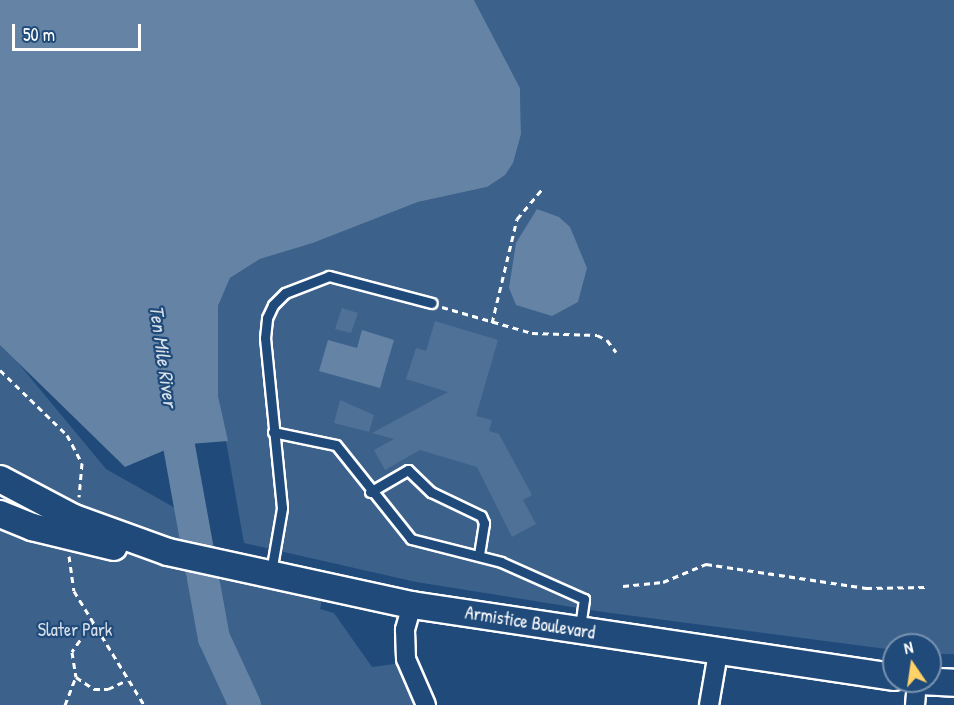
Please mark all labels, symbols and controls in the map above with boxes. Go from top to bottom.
scale bar [15,12,144,50]
text: 50 m [23,22,55,47]
water label: Ten Mile River [145,304,183,408]
street label: Armistice Boulevard [464,602,596,644]
park label: Slater Park [38,619,112,641]
north arrow [882,633,942,693]
text: N [902,636,915,659]

